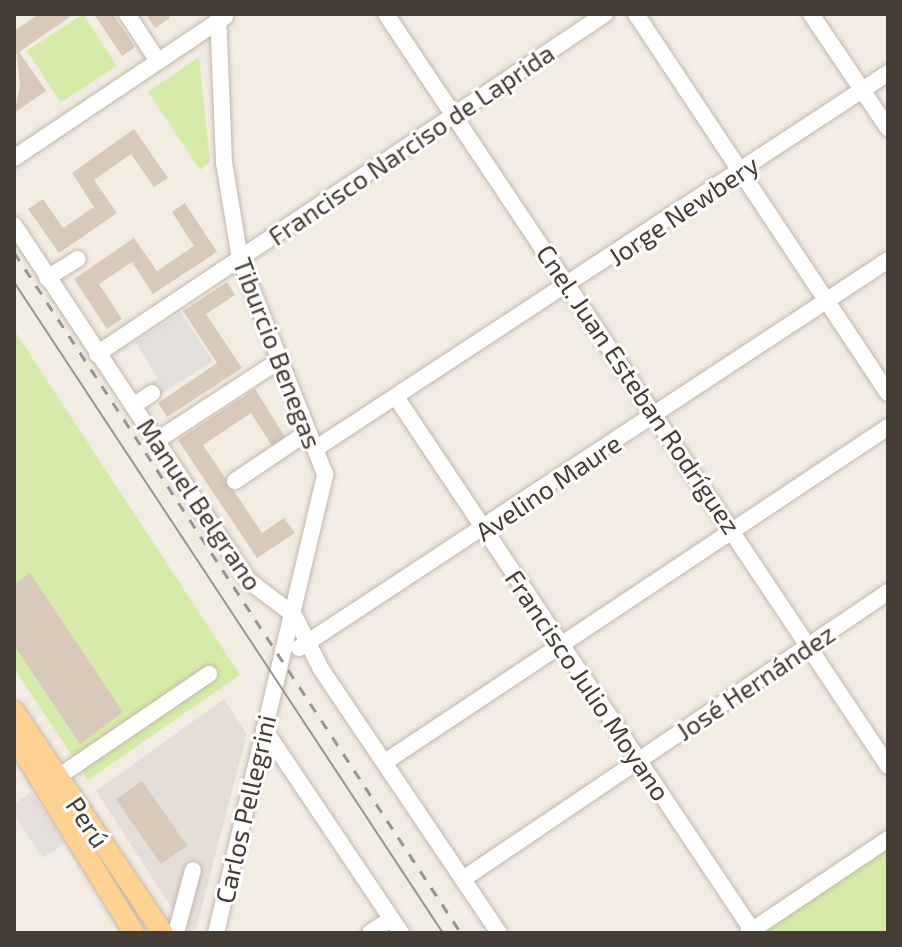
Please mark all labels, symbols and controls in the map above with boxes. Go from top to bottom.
street label: Francisco Narciso de Laprida [262,37,560,251]
street label: Jorge Newbery [602,148,764,272]
street label: Cnel. Juan Esteban Rodríguez [530,238,748,540]
street label: Tiburcio Benegas [227,253,329,453]
street label: Manuel Belgrano [131,412,269,596]
street label: Avelino Maure [469,427,627,547]
street label: Francisco Julio Moyano [499,563,677,807]
street label: José Hernández [670,617,840,747]
street label: Carlos Pellegrini [208,712,282,906]
street label: Perú [60,791,116,853]

